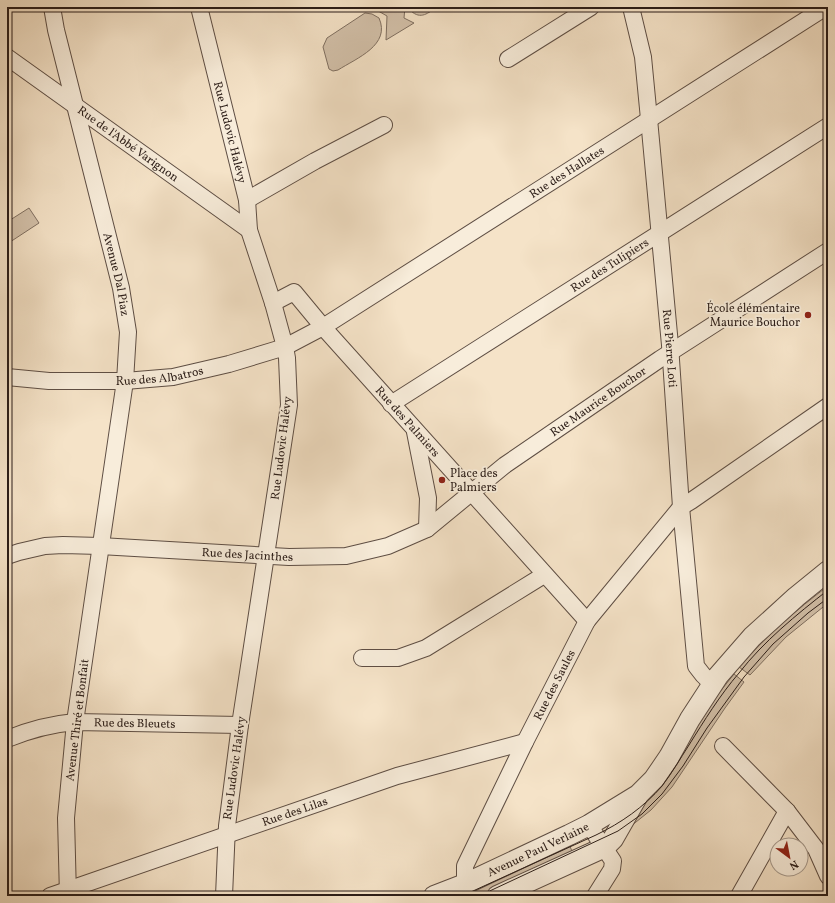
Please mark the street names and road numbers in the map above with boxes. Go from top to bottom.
street label: Rue Ludovic Halévy [209,80,250,186]
street label: Rue de l'Abbé Varignon [74,103,181,186]
street label: Rue des Hallates [526,143,608,203]
street label: Avenue Dal Piaz [98,231,132,317]
street label: Rue des Tulipiers [568,235,652,297]
street label: Rue Pierre Loti [658,309,680,388]
street label: Rue des Albatros [116,363,205,390]
street label: Rue Maurice Bouchor [547,364,650,441]
street label: Rue des Palmiers [371,383,443,461]
street label: Rue Ludovic Halévy [268,395,296,501]
street label: Rue des Jacinthes [201,545,293,566]
street label: Rue des Saules [531,647,580,723]
street label: Avenue Thiré et Bonfait [63,658,93,782]
street label: Rue des Bleuets [94,715,176,733]
street label: Rue Ludovic Halévy [220,715,250,821]
street label: Rue des Lilas [260,794,330,831]
street label: Avenue Paul Verlaine [485,819,592,881]

